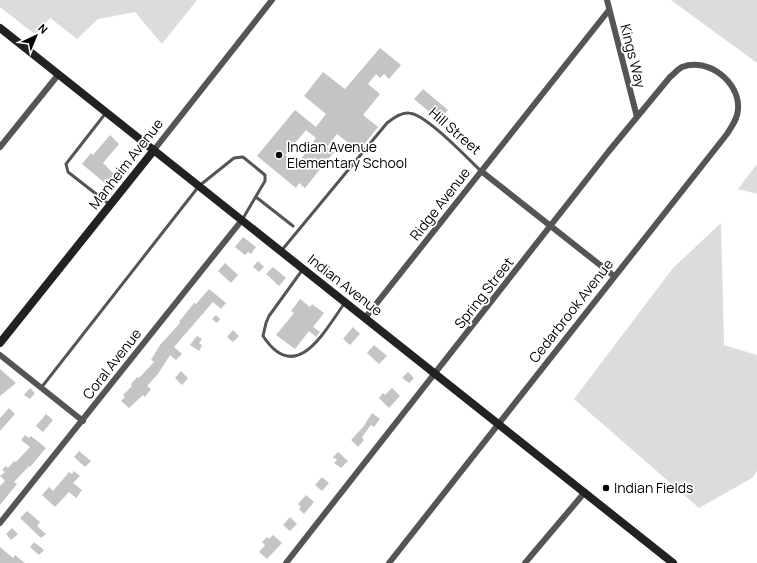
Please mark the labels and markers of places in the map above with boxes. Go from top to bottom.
place label: Indian Avenue Elementary School [287,137,407,172]
marker: Indian Avenue Elementary School [274,150,284,160]
place label: Indian Fields [614,478,693,497]
marker: Indian Fields [601,483,611,493]

